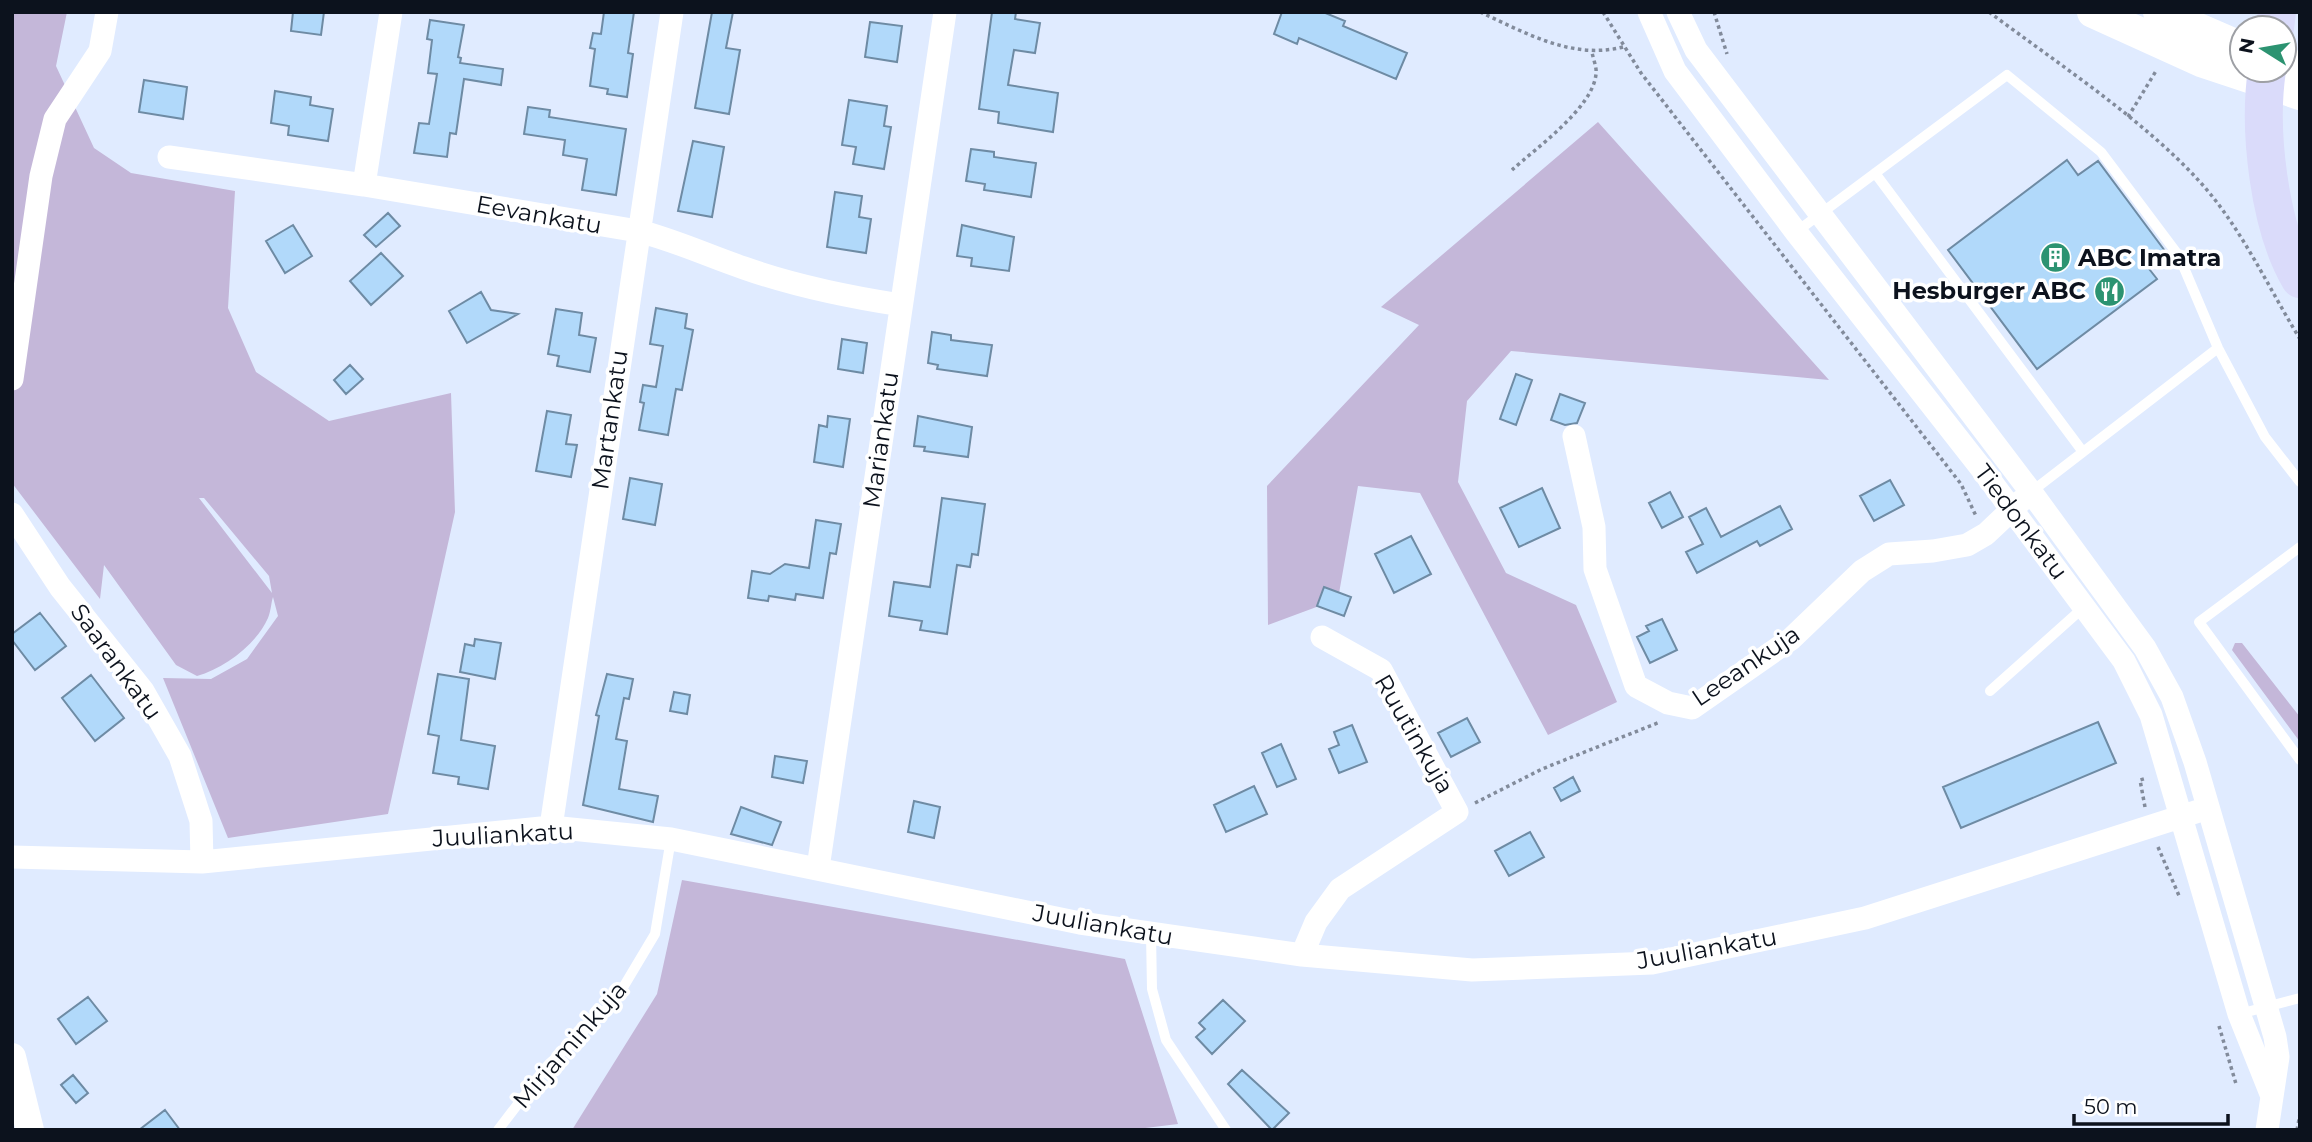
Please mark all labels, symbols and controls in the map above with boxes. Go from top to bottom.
north arrow [2228,14,2298,84]
text: N [2234,36,2260,56]
street label: Eevankatu [474,189,604,240]
building icon: ABC Imatra [2038,241,2072,275]
place label: ABC Imatra [2077,243,2221,272]
restaurant icon: Hesburger ABC [2092,274,2126,308]
place label: Hesburger ABC [1892,276,2086,305]
street label: Martankatu [585,348,634,492]
street label: Mariankatu [857,370,904,510]
street label: Tiedonkatu [1969,458,2074,585]
street label: Saarankatu [65,598,168,725]
street label: Leeankuja [1686,619,1805,712]
street label: Ruutinkuja [1369,669,1460,799]
street label: Juuliankatu [430,816,575,853]
street label: Juuliankatu [1030,898,1175,951]
street label: Juuliankatu [1634,922,1779,975]
street label: Mirjaminkuja [507,975,633,1114]
scale bar [2074,1082,2228,1126]
text: 50 m [2084,1094,2138,1119]

